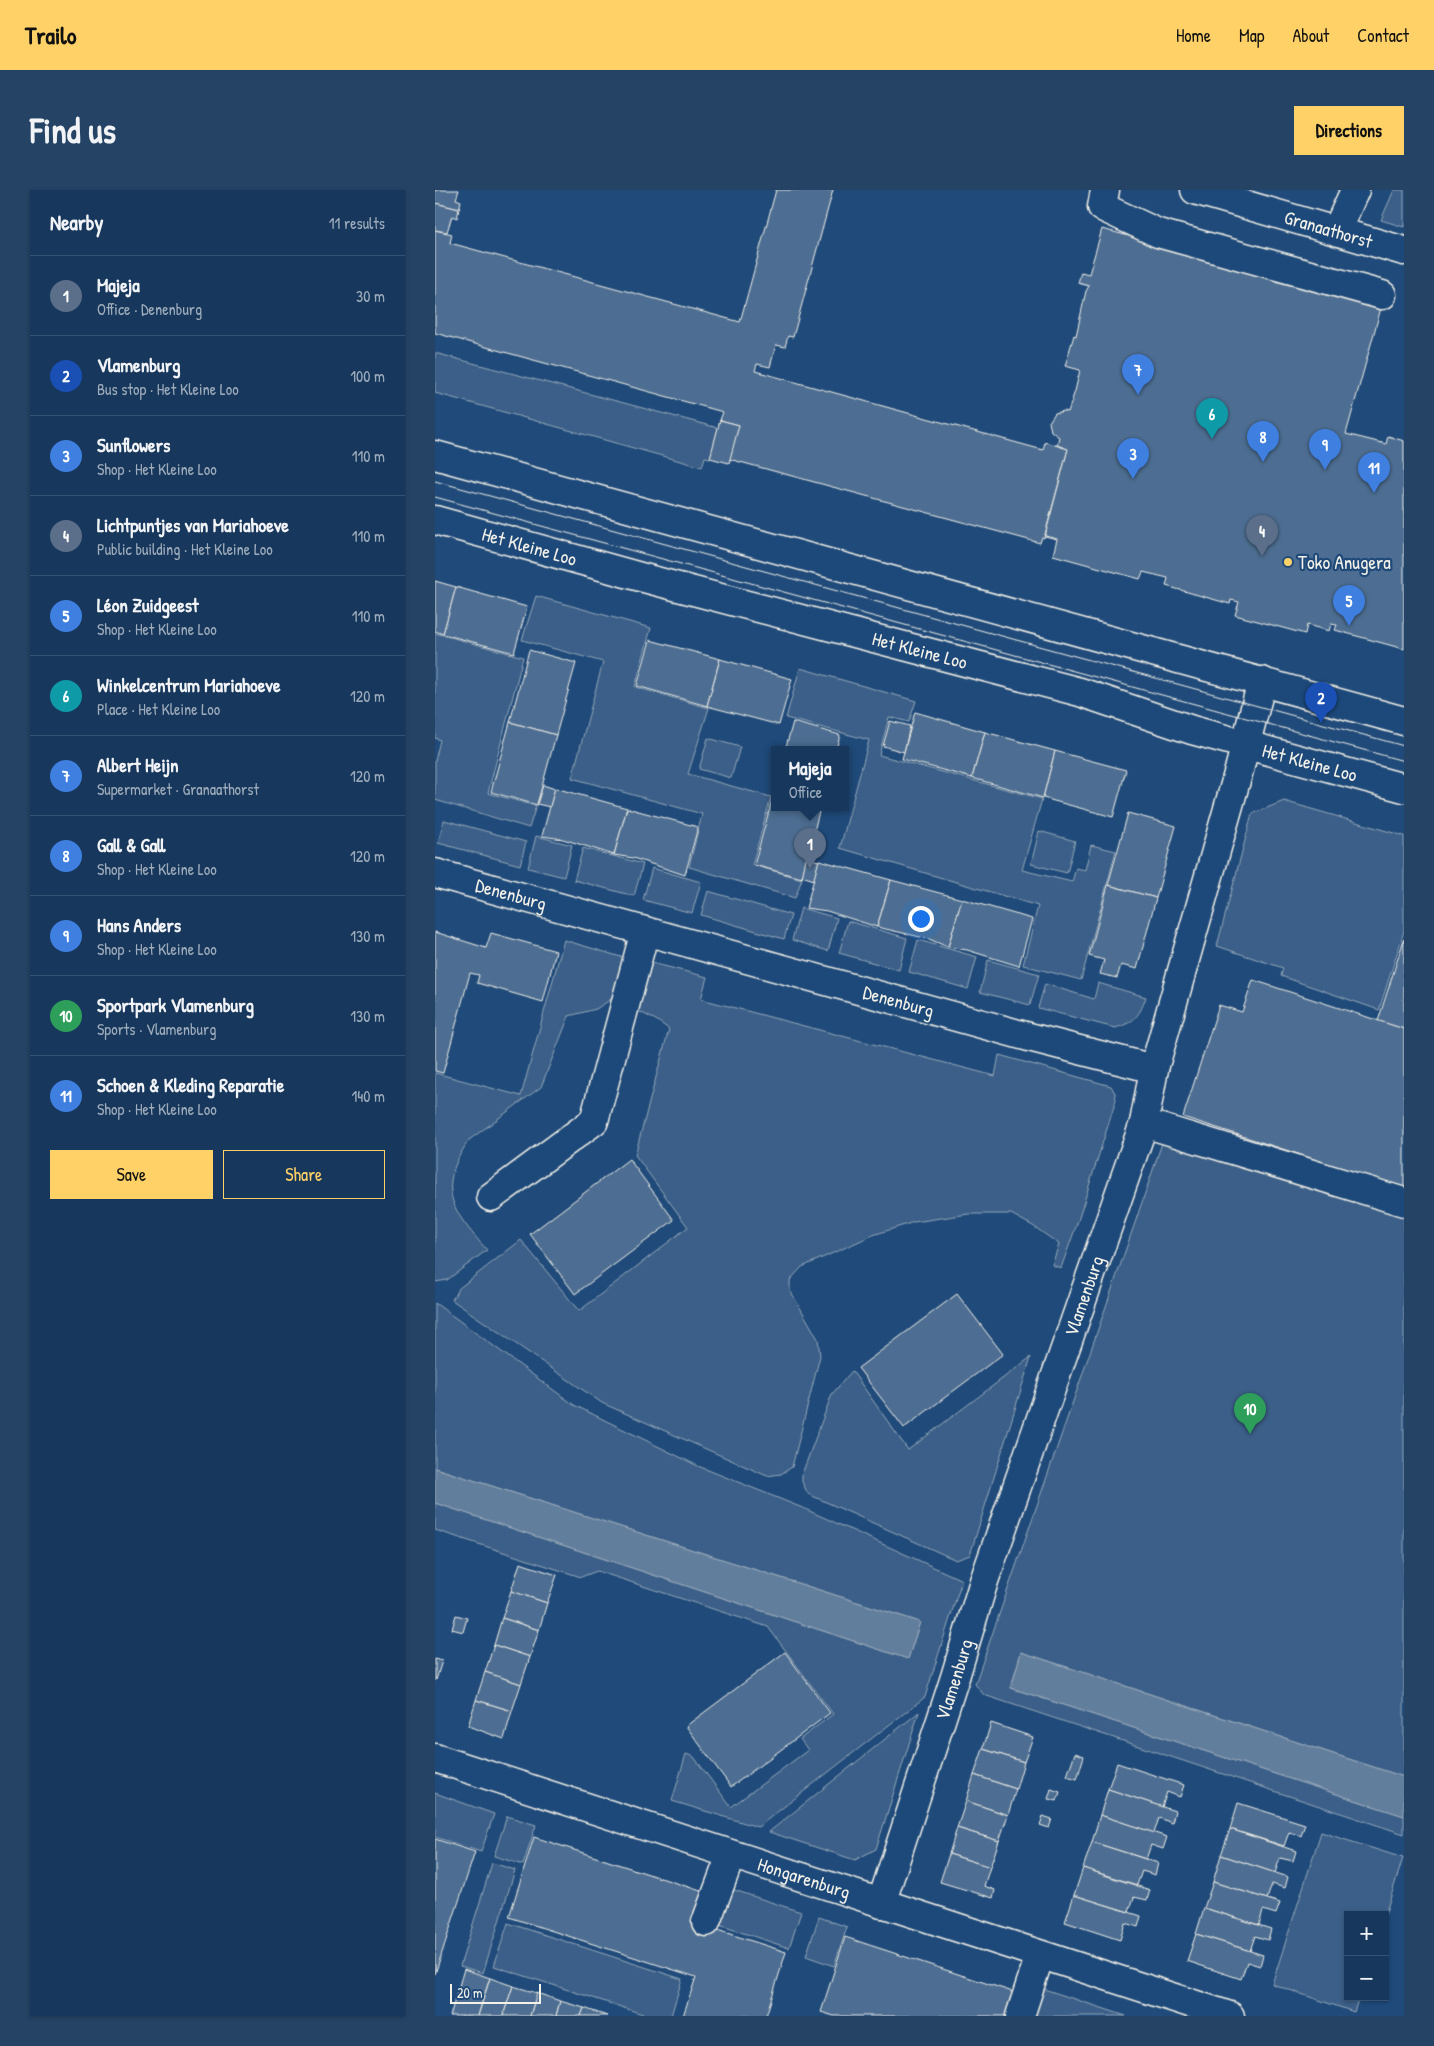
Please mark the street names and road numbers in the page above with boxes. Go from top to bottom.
street label: Granaathorst [1281,204,1376,254]
street label: Het Kleine Loo [479,521,580,572]
street label: Het Kleine Loo [870,625,970,675]
street label: Het Kleine Loo [1260,737,1360,788]
street label: Denenburg [473,872,550,916]
street label: Denenburg [860,979,937,1023]
street label: Vlamenburg [1058,1252,1110,1340]
street label: Vlamenburg [929,1636,979,1723]
street label: Hongarenburg [754,1851,854,1905]

